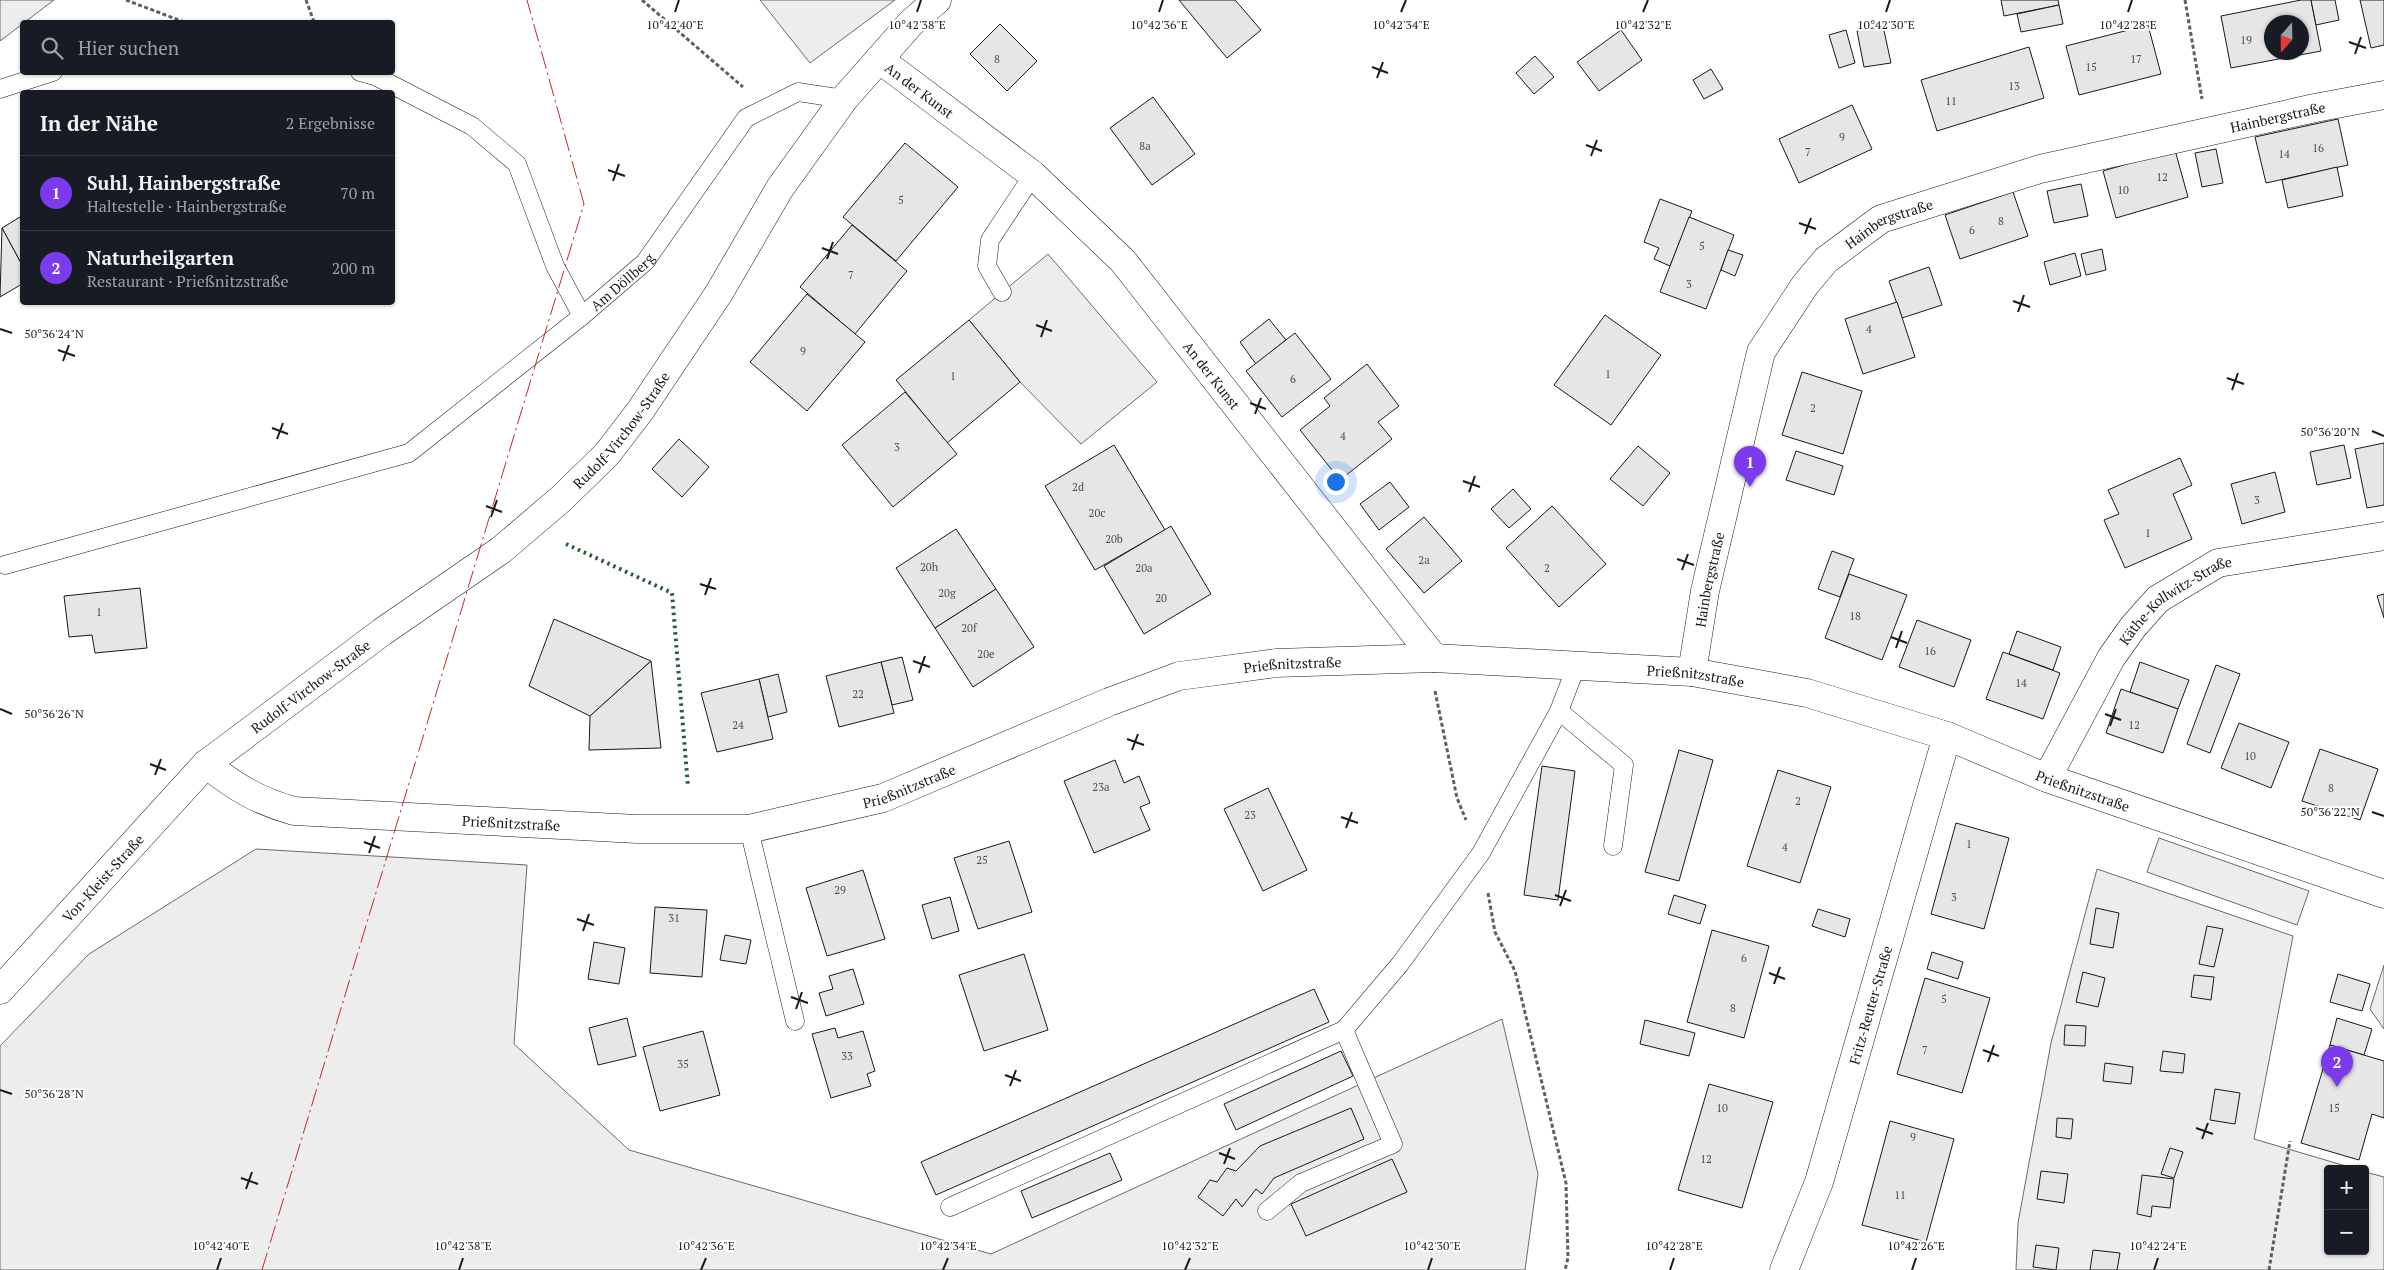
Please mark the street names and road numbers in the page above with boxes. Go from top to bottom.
street label: An der Kunst [881,58,959,122]
street label: Hainbergstraße [2228,97,2327,136]
street label: Hainbergstraße [1841,194,1935,253]
street label: Am Döllberg [586,249,658,314]
street label: An der Kunst [1180,337,1245,414]
street label: Rudolf-Virchow-Straße [568,368,673,492]
street label: Hainbergstraße [1690,530,1728,629]
street label: Käthe-Kollwitz-Straße [2114,551,2233,648]
street label: Rudolf-Virchow-Straße [246,635,374,737]
street label: Prießnitzstraße [1242,651,1342,677]
street label: Prießnitzstraße [1646,660,1746,691]
street label: Prießnitzstraße [861,759,958,812]
street label: Prießnitzstraße [2033,765,2133,815]
street label: Prießnitzstraße [462,810,561,834]
street label: Von-Kleist-Straße [57,830,147,926]
street label: Fritz-Reuter-Straße [1844,943,1896,1067]

